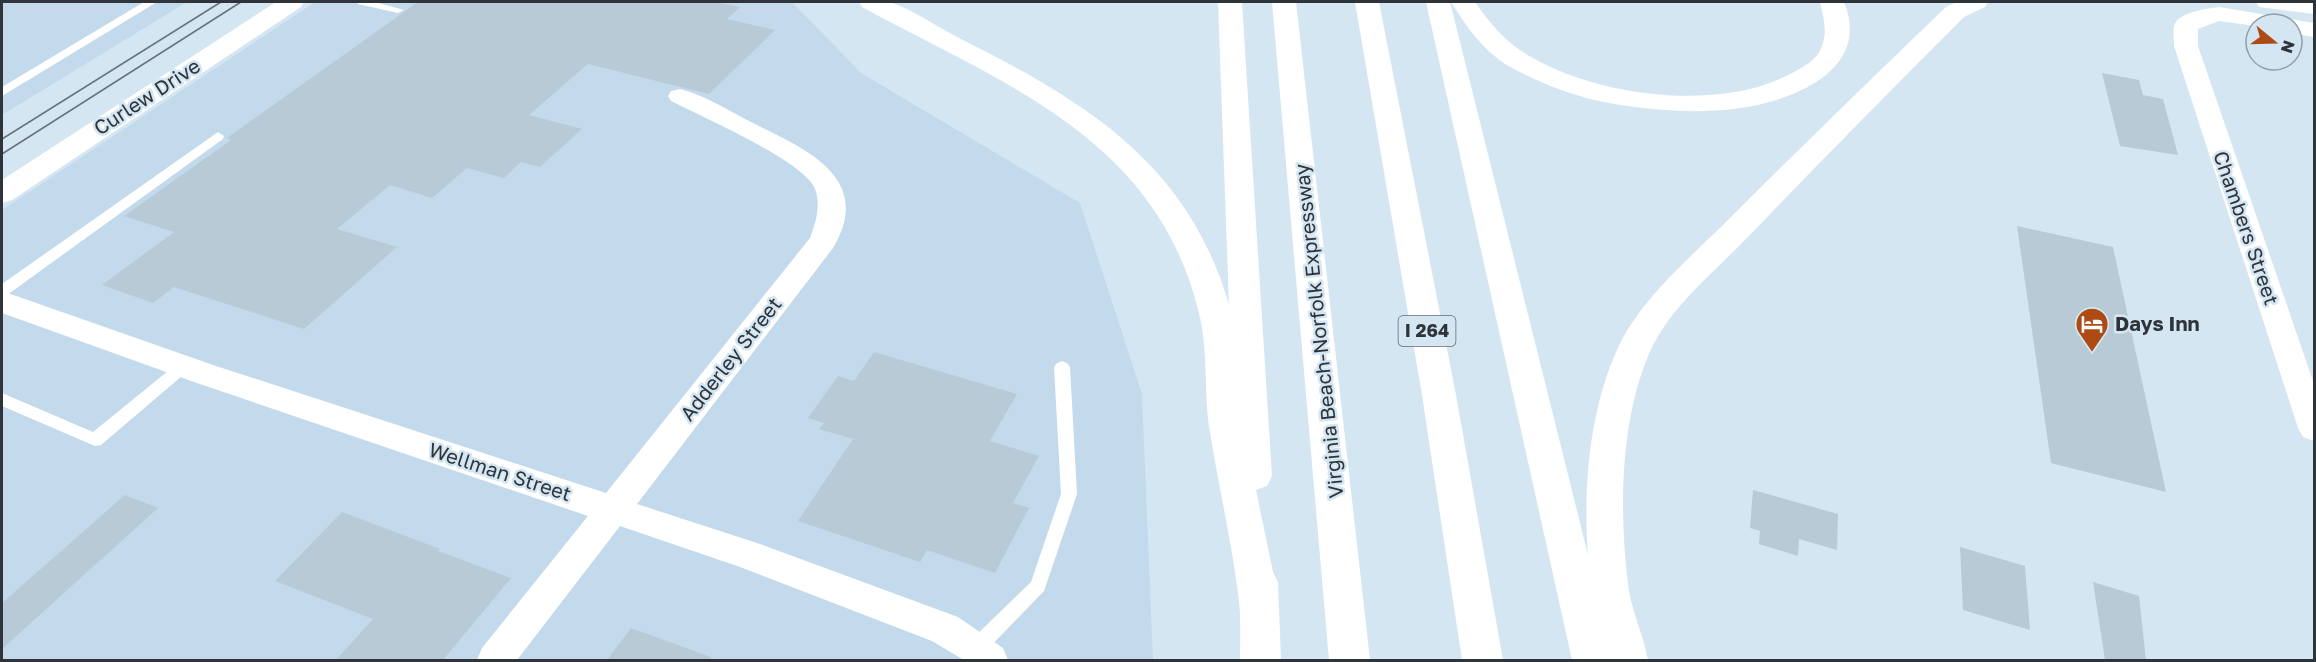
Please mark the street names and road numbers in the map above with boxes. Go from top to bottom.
street label: Curlew Drive [89,53,204,139]
street label: Chambers Street [2209,147,2285,308]
street label: Virginia Beach-Norfolk Expressway [1289,163,1348,499]
street label: Adderley Street [675,292,786,425]
road number: I 264 [1398,316,1456,346]
street label: Wellman Street [426,437,575,505]

